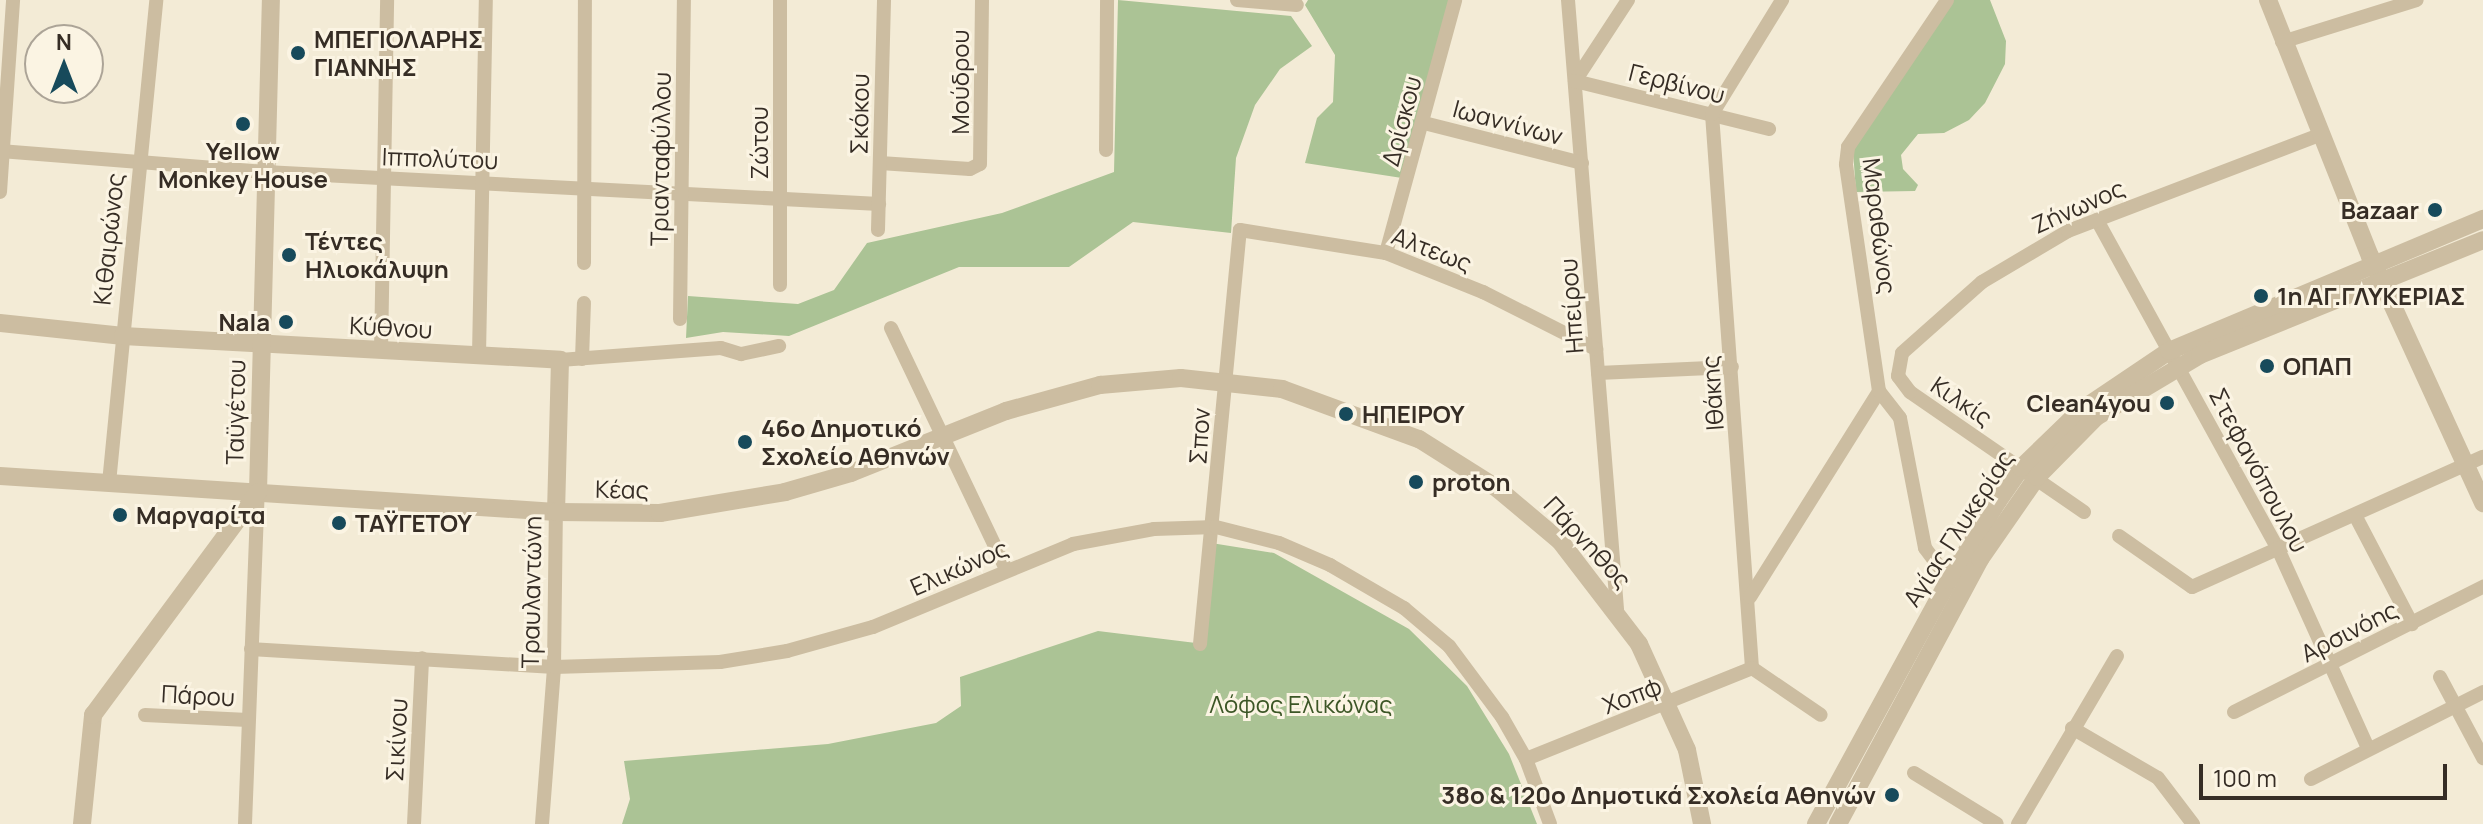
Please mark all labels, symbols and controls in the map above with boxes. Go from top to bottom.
north arrow [24,24,104,104]
place label: ΜΠΕΓΙΟΛΑΡΗΣ ΓΙΑΝΝΗΣ [314,25,483,81]
text: N [56,27,72,57]
street label: Μούδρου [946,30,974,134]
marker: ΜΠΕΓΙΟΛΑΡΗΣ ΓΙΑΝΝΗΣ [289,44,307,62]
street label: Γερβίνου [1626,57,1728,109]
street label: Τριανταφύλλου [644,72,676,246]
street label: Σκόκου [844,73,874,155]
street label: Δρίσκου [1375,73,1427,169]
street label: Ιωαννίνων [1450,94,1566,150]
street label: Ζώτου [745,106,773,180]
marker: Yellow Monkey House [234,115,252,133]
place label: Yellow Monkey House [158,137,328,193]
street label: Ιππολύτου [381,142,499,174]
street label: Μαραθώνος [1857,156,1903,296]
street label: Κιθαιρώνος [87,172,129,306]
street label: Ζήνωνος [2027,173,2129,239]
place label: Bazaar [2341,196,2419,224]
marker: Bazaar [2426,201,2444,219]
street label: Αλτεως [1388,221,1476,277]
place label: Τέντες Ηλιοκάλυψη [305,227,449,283]
marker: Τέντες Ηλιοκάλυψη [280,246,298,264]
street label: Ηπείρου [1553,257,1589,355]
place label: 1η ΑΓ.ΓΛΥΚΕΡΙΑΣ [2277,282,2466,310]
marker: 1η ΑΓ.ΓΛΥΚΕΡΙΑΣ [2252,287,2270,305]
place label: Nala [218,308,270,336]
street label: Κύθνου [349,310,433,344]
marker: Nala [277,313,295,331]
place label: ΟΠΑΠ [2283,352,2352,380]
street label: Ιθάκης [1695,354,1729,432]
marker: ΟΠΑΠ [2258,357,2276,375]
street label: Ταϋγέτου [220,359,250,465]
street label: Κιλκίς [1926,370,1998,432]
street label: Στεφανόπουλου [2204,383,2314,557]
place label: Clean4you [2027,389,2151,417]
marker: Clean4you [2158,394,2176,412]
place label: ΗΠΕΙΡΟΥ [1362,400,1465,428]
marker: ΗΠΕΙΡΟΥ [1337,405,1355,423]
street label: Σπον [1183,407,1215,465]
place label: 46ο Δημοτικό Σχολείο Αθηνών [761,414,950,470]
marker: 46ο Δημοτικό Σχολείο Αθηνών [736,433,754,451]
street label: Αγίας Γλυκερίας [1897,445,2019,611]
place label: proton [1432,468,1511,496]
marker: proton [1407,473,1425,491]
street label: Κέας [595,474,649,504]
street label: Πάρνηθος [1538,490,1638,594]
place label: Μαργαρίτα [136,501,266,529]
marker: Μαργαρίτα [111,506,129,524]
place label: ΤΑΫΓΕΤΟΥ [355,509,472,537]
marker: ΤΑΫΓΕΤΟΥ [330,514,348,532]
street label: Τραυλαντώνη [515,515,547,669]
street label: Ελικώνος [906,533,1012,601]
street label: Αρσινόης [2296,594,2402,668]
street label: Χοπφ [1598,671,1666,719]
street label: Πάρου [160,679,236,711]
park label: Λόφος Ελικώνας [1210,690,1392,718]
street label: Σικίνου [379,698,413,782]
scale bar [2203,748,2451,798]
text: 100 m [2213,761,2277,794]
place label: 38ο & 120ο Δημοτικά Σχολεία Αθηνών [1441,781,1876,809]
marker: 38ο & 120ο Δημοτικά Σχολεία Αθηνών [1883,786,1901,804]

